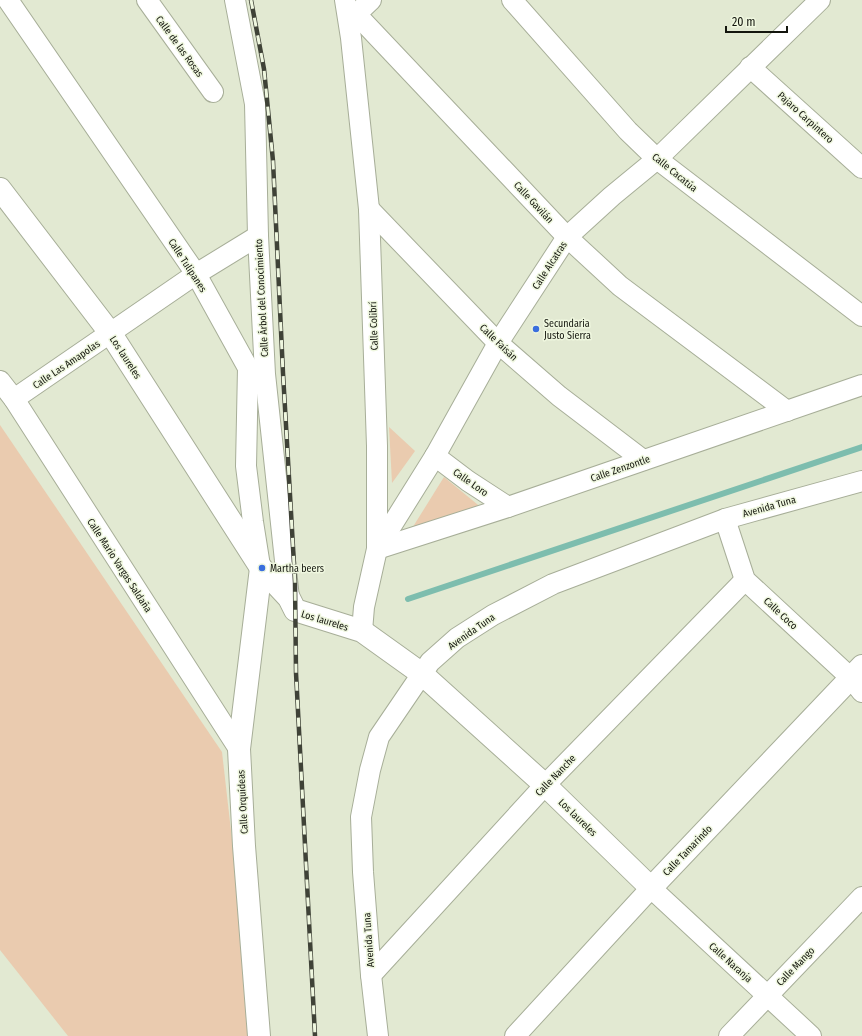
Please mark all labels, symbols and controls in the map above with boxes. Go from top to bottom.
scale bar [726,8,787,34]
street label: Calle de las Rosas [153,14,205,80]
text: 20 m [732,15,756,29]
street label: Pajaro Carpintero [775,90,836,146]
street label: Calle Cacatúa [649,150,700,195]
street label: Calle Gavilán [511,179,556,226]
street label: Calle Tulipanes [165,236,209,295]
street label: Calle Árbol del Conocimiento [251,239,271,357]
street label: Calle Alcatras [530,239,570,292]
street label: Calle Colibrí [366,301,381,351]
place label: Secundaria Justo Sierra [544,318,591,342]
street label: Calle Faisán [477,322,520,364]
marker: Secundaria Justo Sierra [531,324,541,334]
street label: Los laureles [107,334,143,381]
street label: Calle Las Amapolas [31,338,102,392]
street label: Calle Zenzontle [589,453,652,485]
street label: Calle Loro [450,466,490,499]
street label: Avenida Tuna [741,494,797,520]
street label: Calle Mario Vargas Saldaña [84,516,154,615]
marker: Martha beers [257,563,267,573]
place label: Martha beers [270,563,324,575]
street label: Calle Coco [761,595,800,632]
street label: Los laureles [300,608,350,634]
street label: Avenida Tuna [446,611,497,652]
street label: Calle Nanche [533,752,578,799]
street label: Calle Orquídeas [234,770,251,834]
street label: Los laureles [556,796,599,839]
street label: Calle Tamarindo [661,823,715,879]
street label: Avenida Tuna [361,912,377,968]
street label: Calle Naranja [706,940,754,985]
street label: Calle Mango [774,945,817,989]

